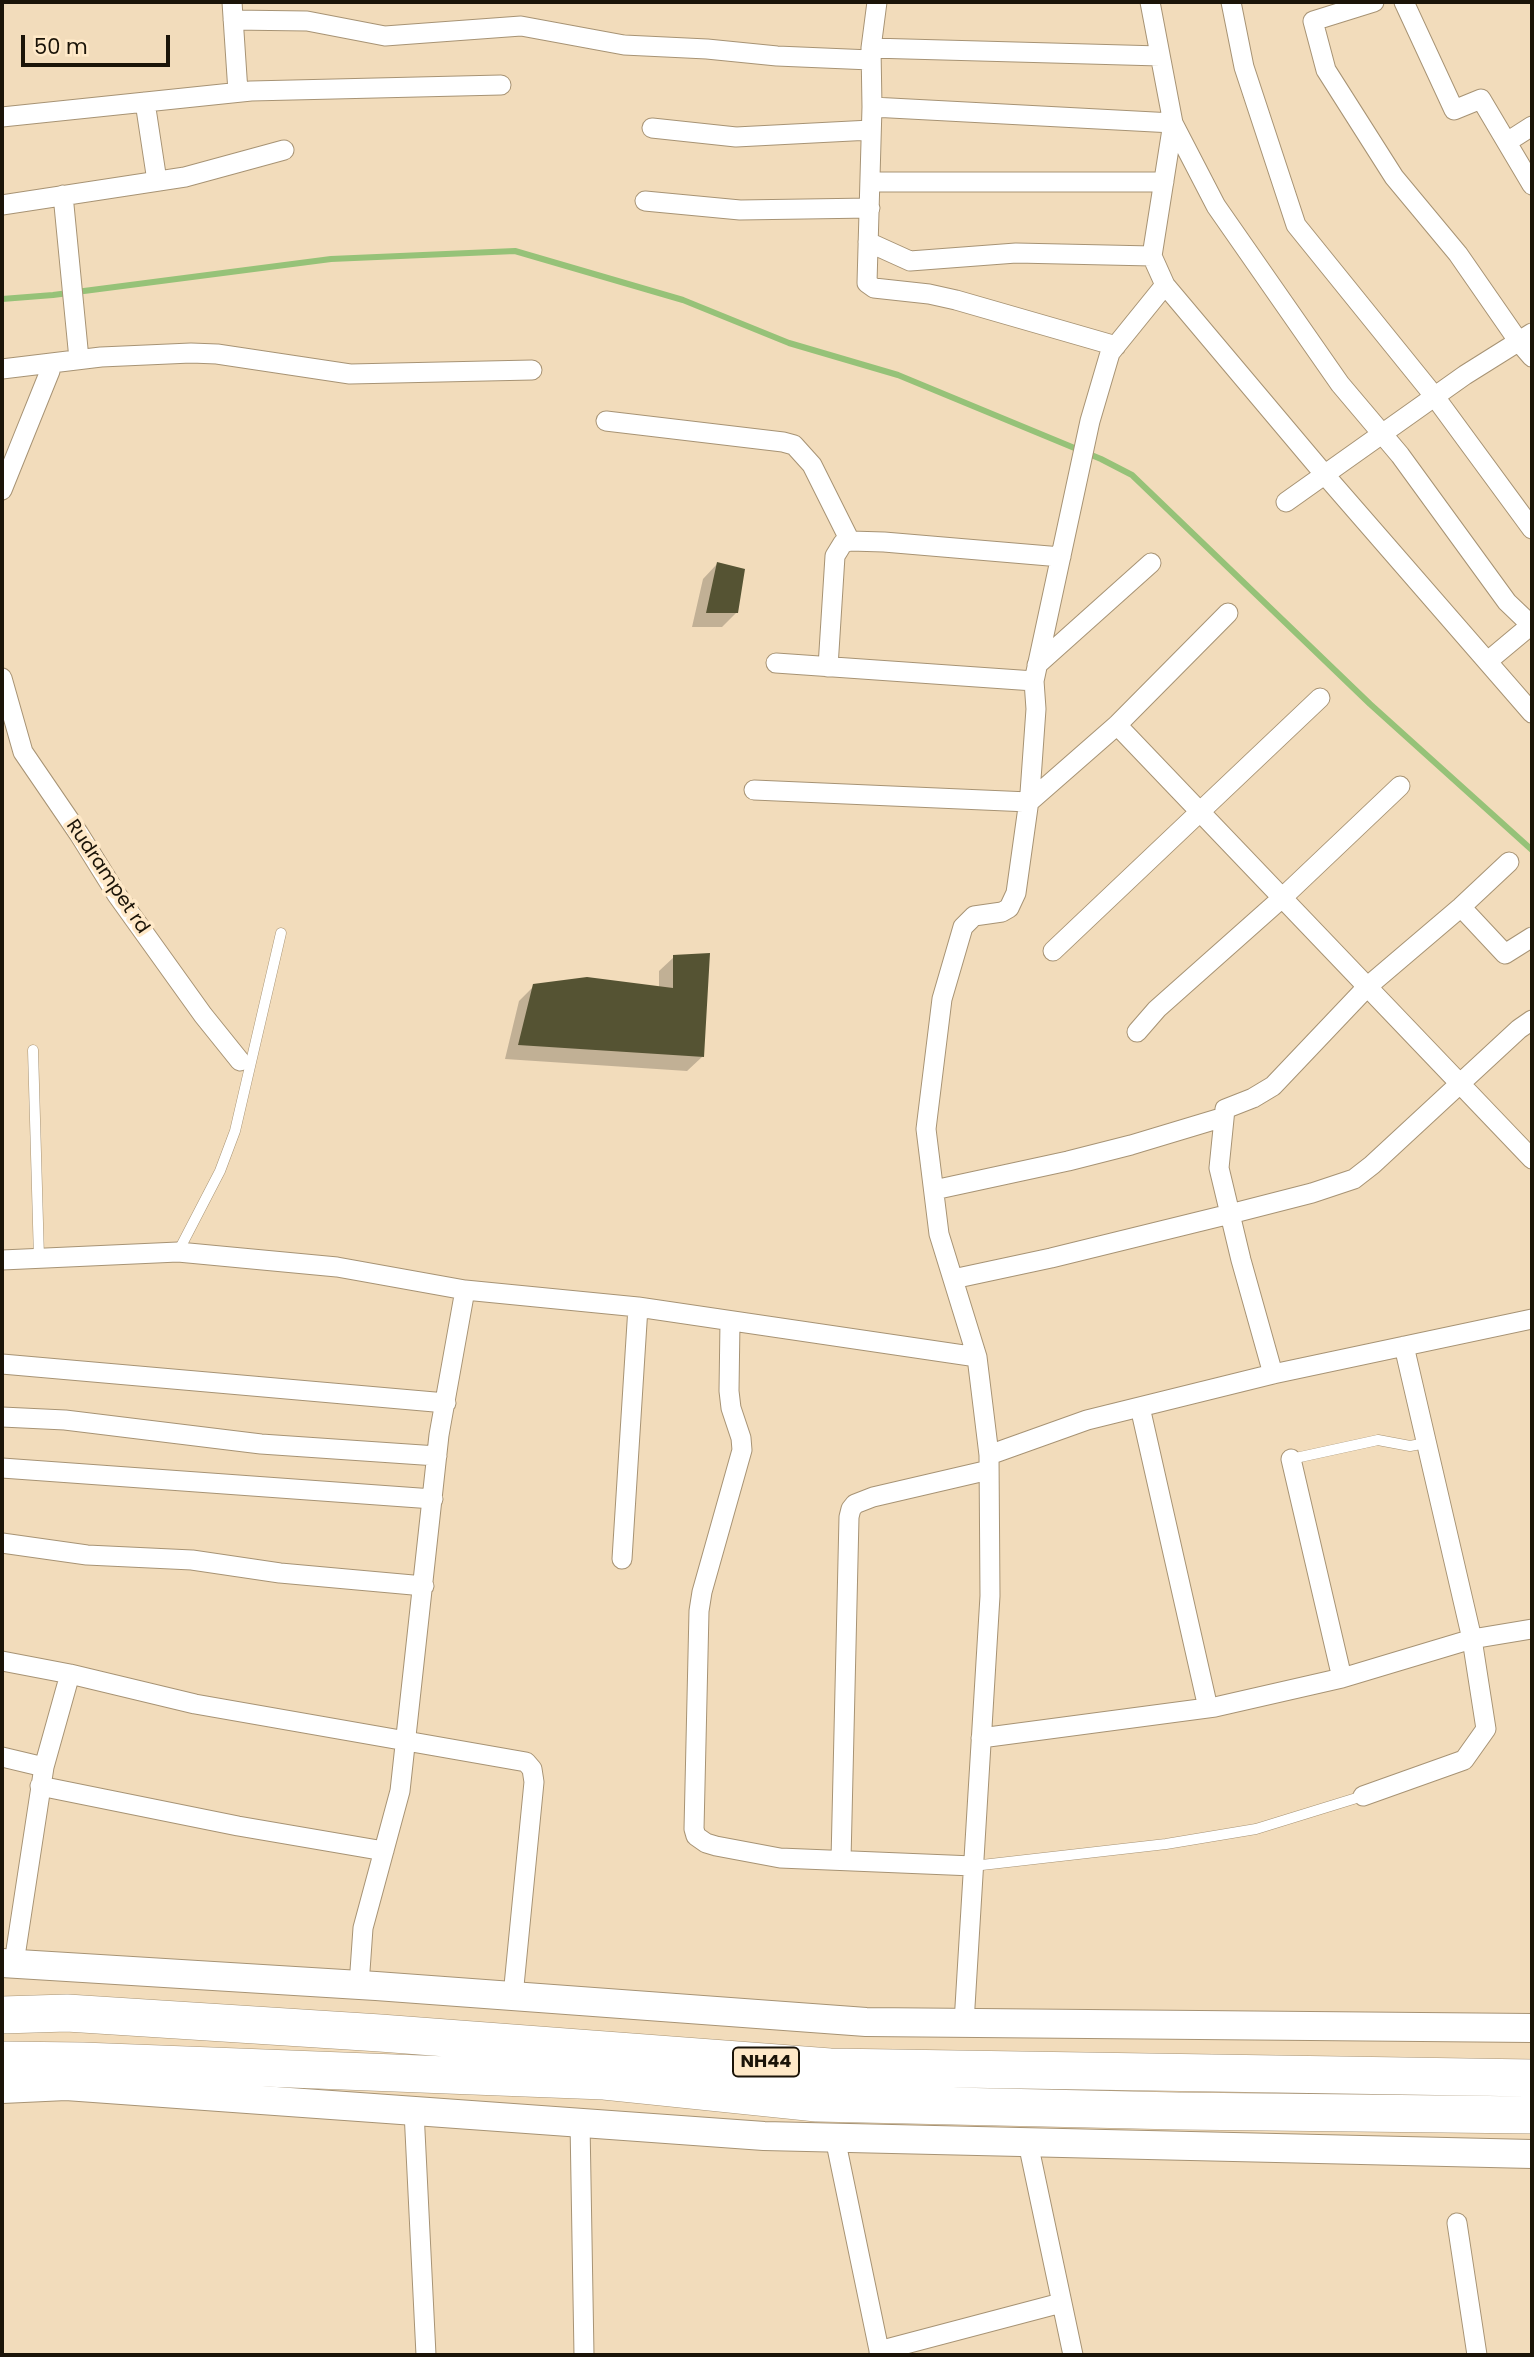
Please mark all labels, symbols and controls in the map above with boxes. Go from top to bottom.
scale bar [24,21,173,65]
text: 50 m [34,32,88,61]
street label: Rudrampet rd [60,816,154,938]
road number: NH44 [733,2048,799,2076]

